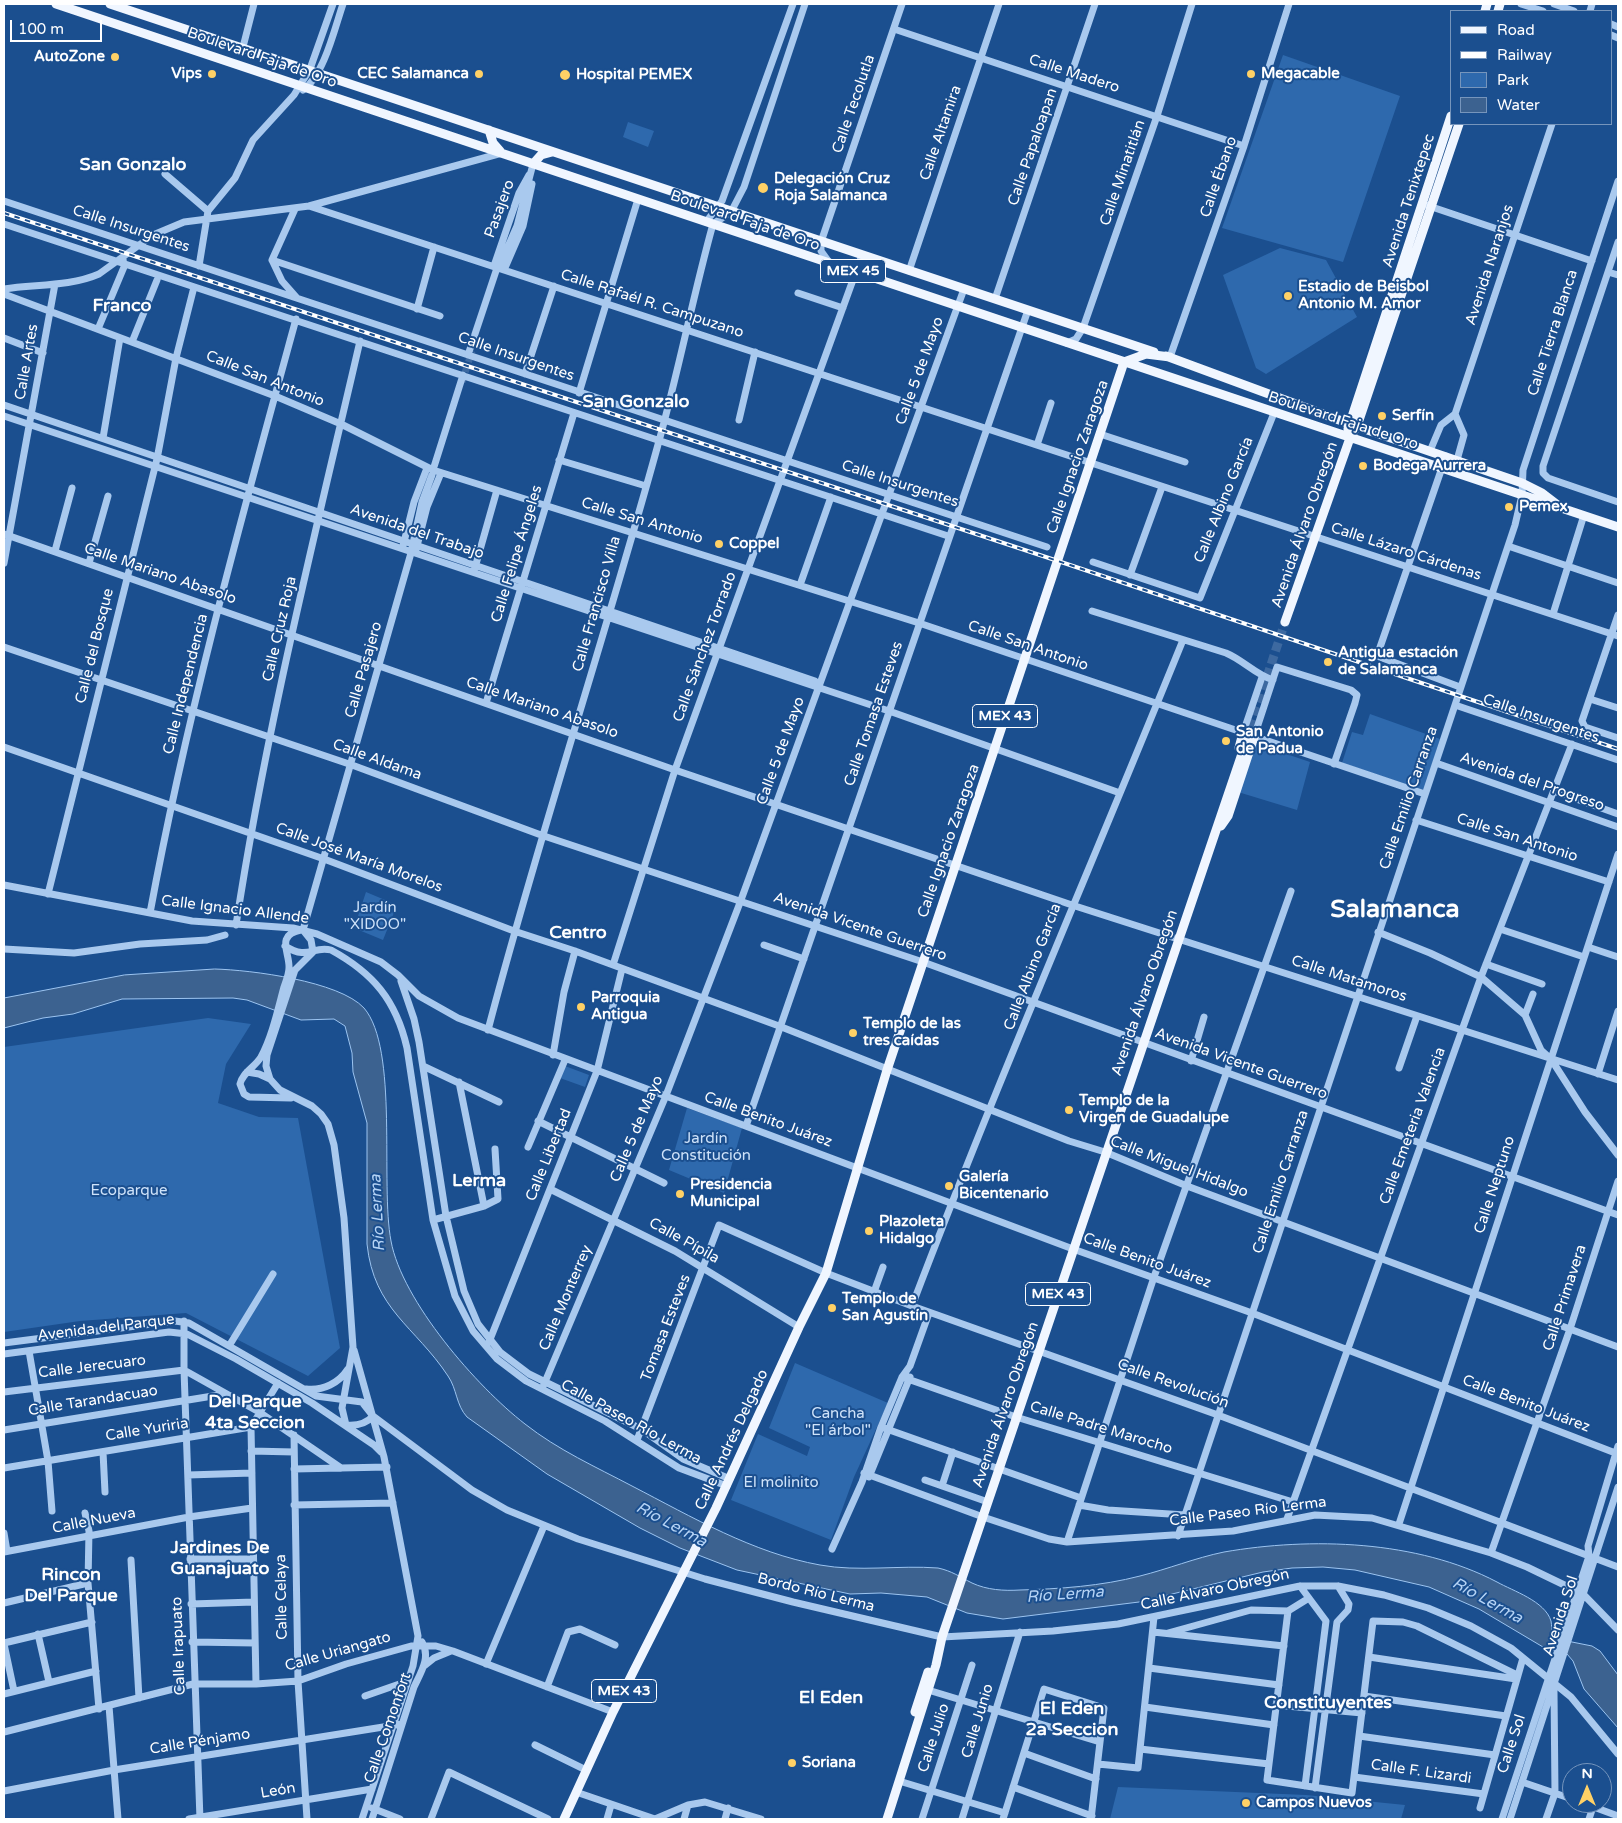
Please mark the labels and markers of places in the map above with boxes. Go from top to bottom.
place label: AutoZone [34,48,105,66]
marker: AutoZone [109,51,121,63]
place label: Vips [171,65,202,83]
place label: CEC Salamanca [357,65,469,83]
place label: Megacable [1261,65,1340,83]
place label: Hospital PEMEX [576,66,692,84]
marker: Vips [206,68,218,80]
marker: CEC Salamanca [473,68,485,80]
marker: Hospital PEMEX [558,68,572,82]
marker: Megacable [1245,68,1257,80]
place label: Delegación Cruz Roja Salamanca [774,170,890,205]
marker: Delegación Cruz Roja Salamanca [756,181,770,195]
place label: Estadio de Beisbol Antonio M. Amor [1298,278,1429,313]
marker: Estadio de Beisbol Antonio M. Amor [1282,290,1294,302]
place label: Serfín [1392,407,1434,425]
marker: Serfín [1376,410,1388,422]
place label: Bodega Aurrera [1373,457,1486,475]
marker: Bodega Aurrera [1357,460,1369,472]
place label: Pemex [1519,498,1568,516]
marker: Pemex [1503,501,1515,513]
place label: Coppel [729,535,779,553]
marker: Coppel [713,538,725,550]
place label: Antigua estación de Salamanca [1338,644,1458,679]
marker: Antigua estación de Salamanca [1322,656,1334,668]
place label: San Antonio de Padua [1236,723,1323,758]
marker: San Antonio de Padua [1220,735,1232,747]
place label: Parroquia Antigua [591,989,660,1024]
marker: Parroquia Antigua [575,1001,587,1013]
place label: Templo de las tres caídas [863,1015,961,1050]
marker: Templo de las tres caídas [847,1027,859,1039]
place label: Templo de la Virgen de Guadalupe [1079,1092,1229,1127]
marker: Templo de la Virgen de Guadalupe [1063,1104,1075,1116]
place label: Galería Bicentenario [959,1168,1049,1203]
place label: Presidencia Municipal [690,1176,772,1211]
marker: Galería Bicentenario [943,1180,955,1192]
marker: Presidencia Municipal [674,1188,686,1200]
place label: Plazoleta Hidalgo [879,1213,944,1248]
marker: Plazoleta Hidalgo [863,1225,875,1237]
place label: Templo de San Agustín [842,1290,928,1325]
marker: Templo de San Agustín [826,1302,838,1314]
place label: Soriana [802,1754,856,1772]
marker: Soriana [786,1757,798,1769]
place label: Campos Nuevos [1256,1794,1372,1812]
marker: Campos Nuevos [1240,1797,1252,1809]

